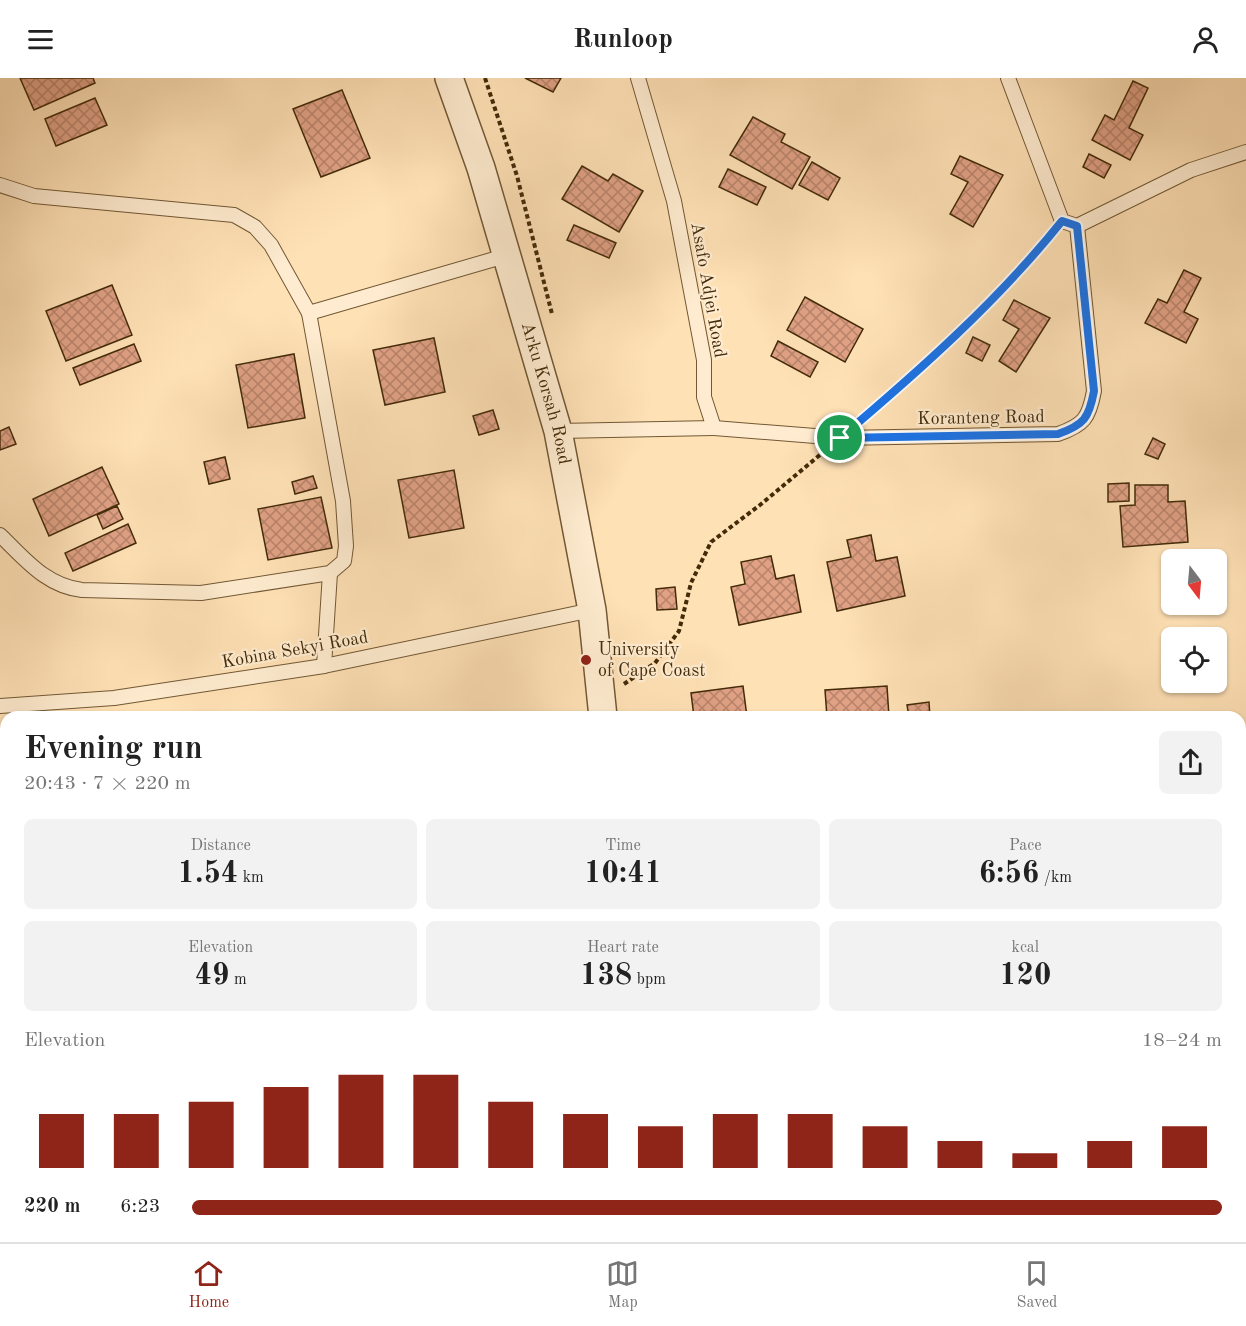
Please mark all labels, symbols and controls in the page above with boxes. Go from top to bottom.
icon: menu [24,23,57,56]
icon: person [1189,23,1222,56]
text: Runloop [573,26,673,53]
street label: Asafo Adjei Road [687,221,729,359]
street label: Arku Korsah Road [518,320,573,466]
street label: Koranteng Road [917,408,1045,428]
pin [814,412,865,463]
icon: arrive [823,421,856,454]
north arrow [1161,549,1227,615]
map controls [1161,549,1227,693]
button: locate [1161,627,1227,693]
street label: Kobina Sekyi Road [220,628,370,672]
place label: University of Cape Coast [598,641,706,680]
marker: University of Cape Coast [579,653,593,667]
button: share [1159,731,1222,794]
text: Evening run [24,733,203,766]
text: 20:43 · 7 × 220 m [24,774,191,794]
text: Distance [191,838,251,854]
text: Time [605,838,641,854]
text: Pace [1009,838,1042,854]
text: 1.54 [178,859,238,889]
text: 10:41 [584,859,662,889]
text: 6:56 [979,859,1039,889]
text: km [238,870,264,886]
text: /km [1039,870,1072,886]
text: Elevation [188,940,253,956]
text: Heart rate [587,940,659,956]
text: kcal [1012,940,1039,956]
text: 49 [195,961,229,991]
text: 138 [580,961,632,991]
text: 120 [999,961,1051,991]
text: m [229,972,247,988]
text: bpm [632,972,666,988]
text: Elevation [24,1031,105,1051]
text: 18–24 m [1142,1031,1222,1051]
text: 220 m [24,1197,80,1217]
text: 6:23 [120,1197,160,1217]
tab: Home [189,1257,229,1313]
tab: Map [606,1257,639,1313]
tab: Saved [1017,1257,1057,1313]

